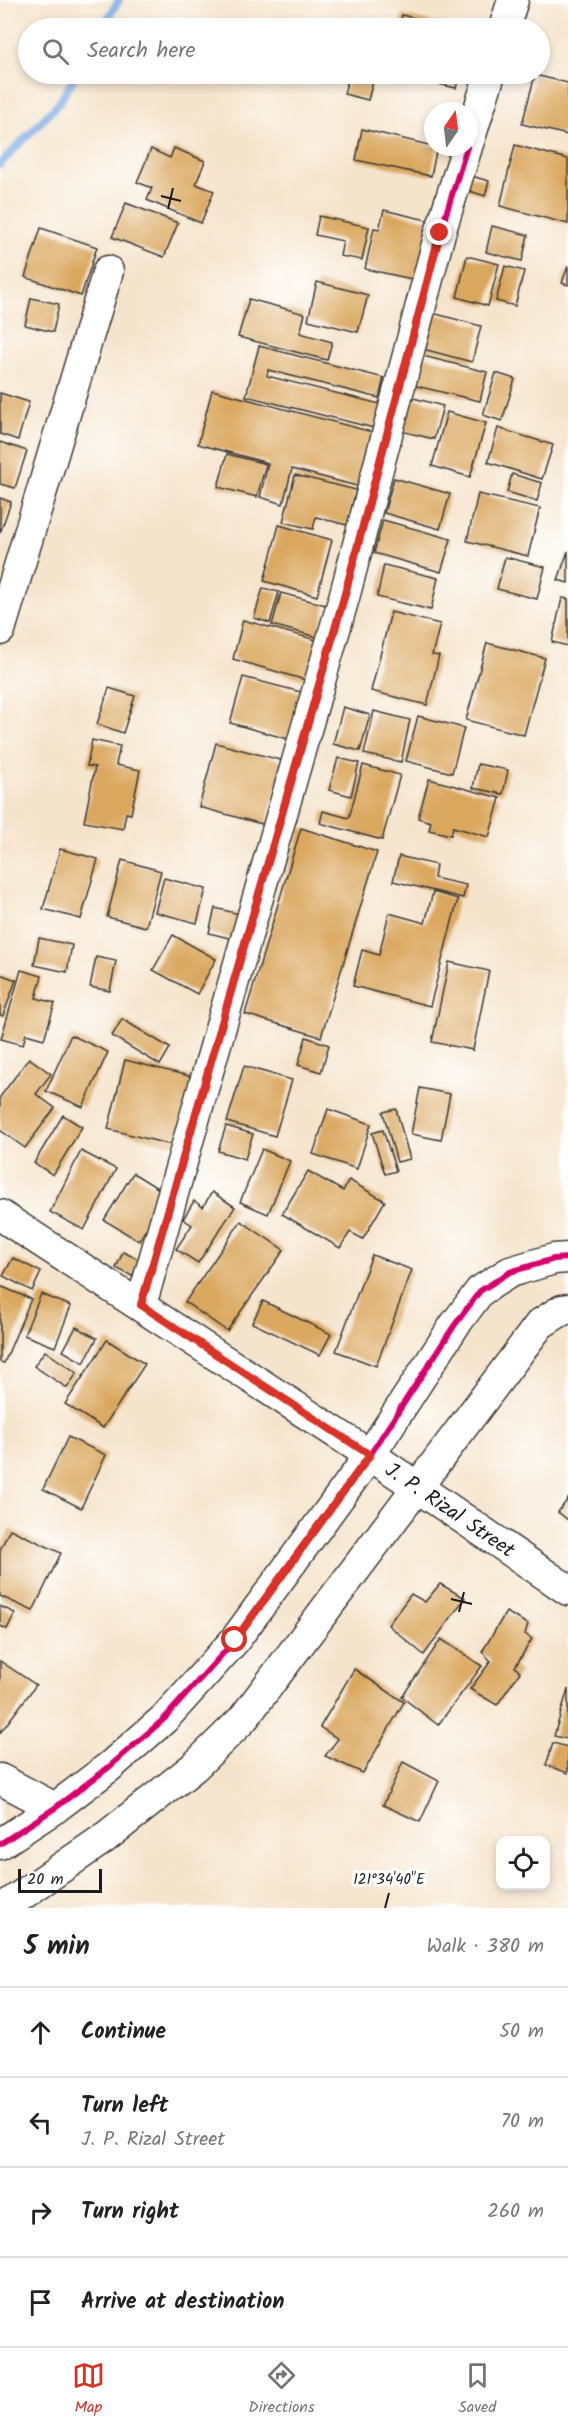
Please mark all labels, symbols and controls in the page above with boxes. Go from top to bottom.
search box [18,18,550,84]
text: Search here [87,34,195,69]
icon: search [39,35,72,68]
north arrow [424,102,478,156]
route end [426,219,452,245]
street label: J. P. Rizal Street [377,1455,522,1568]
route start [221,1626,247,1652]
map controls [496,1836,550,1890]
button: locate [496,1836,550,1890]
scale bar [18,1866,102,1894]
text: 20 m [27,1867,63,1892]
text: 121°34'40"E [353,1868,426,1892]
text: 5 min [24,1926,90,1968]
text: Walk · 380 m [427,1931,544,1963]
text: Continue [81,2015,166,2050]
icon: ahead [24,2016,57,2049]
text: 50 m [499,2016,544,2048]
text: Turn left [81,2089,168,2124]
icon: left [24,2106,57,2139]
text: 70 m [501,2106,544,2138]
text: J. P. Rizal Street [81,2124,225,2156]
text: Turn right [81,2195,179,2230]
icon: right [24,2196,57,2229]
text: 260 m [487,2196,544,2228]
text: Arrive at destination [81,2285,284,2320]
icon: arrive [24,2286,57,2319]
tab: Map [72,2359,105,2420]
tab: Directions [248,2359,315,2420]
tab: Saved [458,2359,496,2420]

